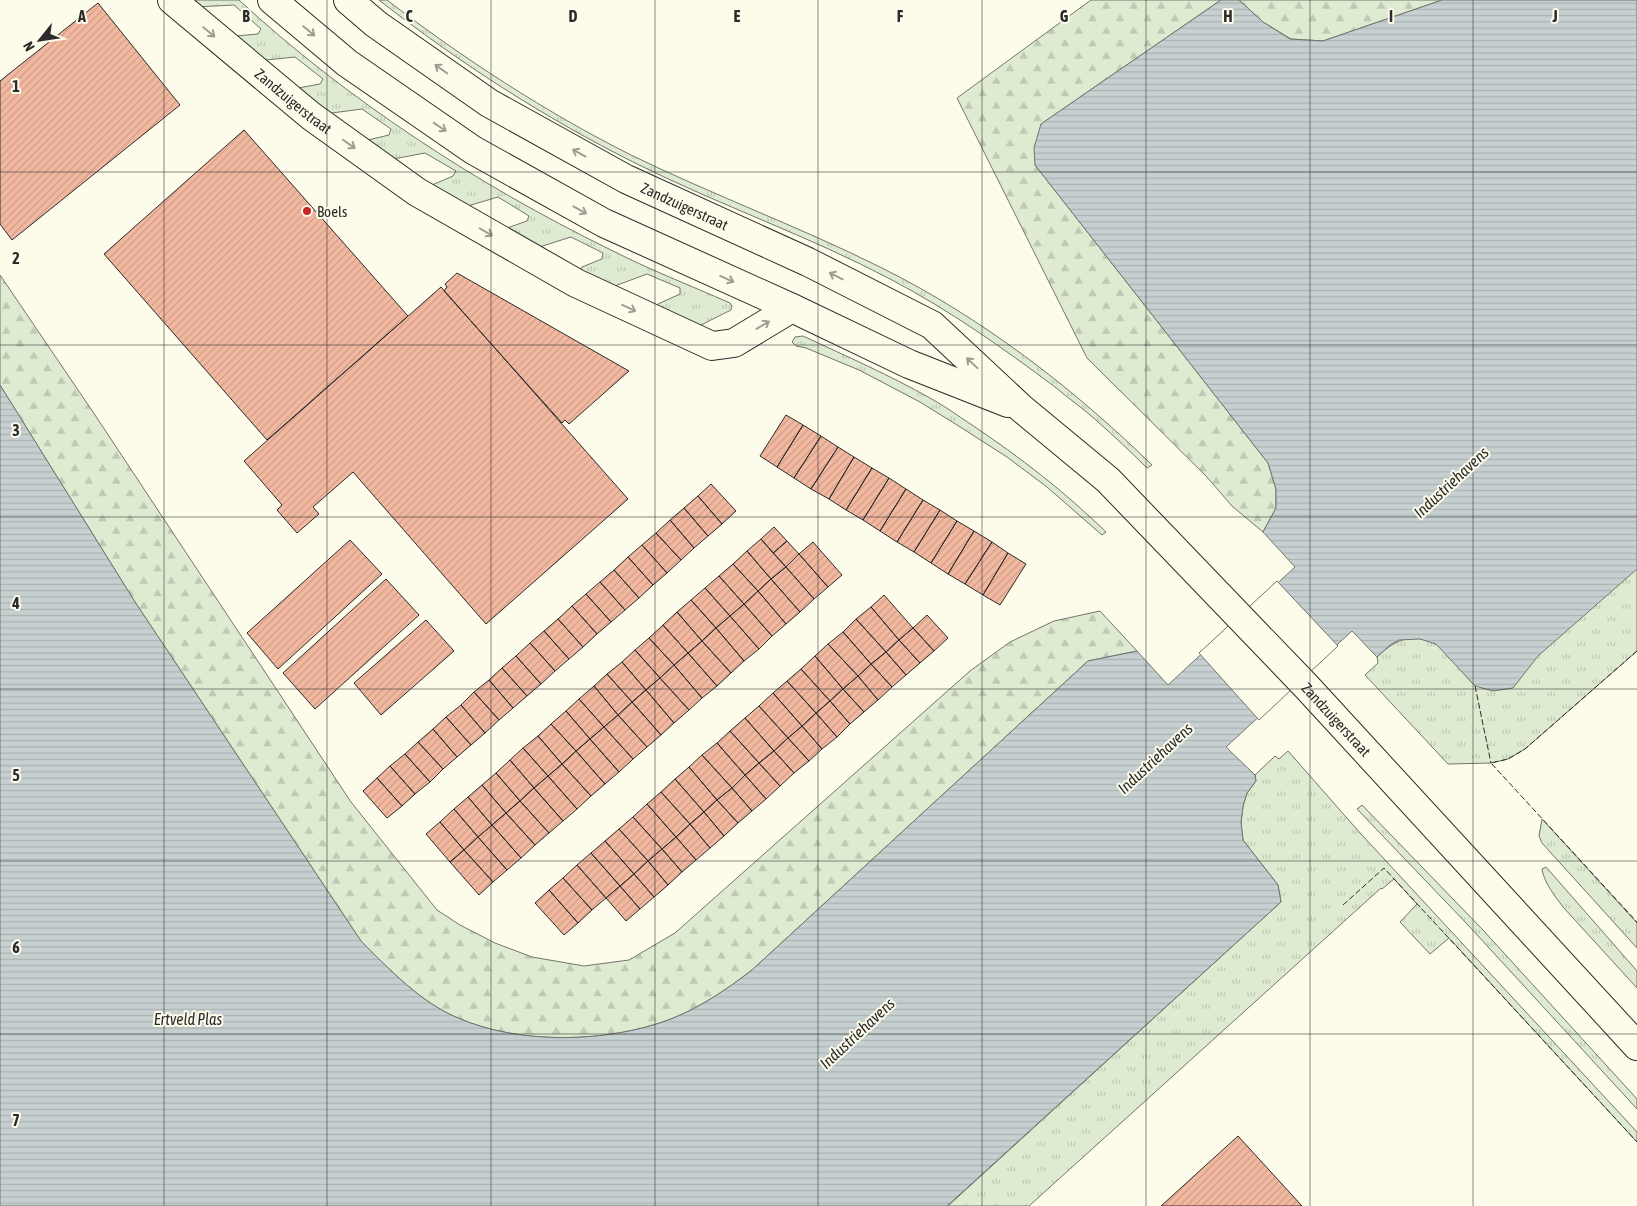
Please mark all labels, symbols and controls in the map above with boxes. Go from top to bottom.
text: A [77,7,86,25]
text: B [242,7,250,25]
text: C [405,7,413,25]
text: D [569,7,578,25]
text: E [734,7,741,25]
text: F [897,7,904,25]
text: G [1060,7,1069,25]
text: H [1223,7,1233,25]
text: I [1389,7,1393,25]
text: J [1551,7,1558,25]
north arrow [15,15,65,65]
one-way arrow [202,26,215,37]
one-way arrow [303,26,316,37]
text: N [20,39,38,54]
one-way arrow [434,64,448,74]
street label: Zandzuigerstraat [252,65,335,137]
text: 1 [12,77,20,95]
one-way arrow [433,122,447,132]
one-way arrow [342,139,356,149]
one-way arrow [572,148,587,158]
street label: Zandzuigerstraat [639,179,731,233]
place label: Boels [317,203,347,220]
marker: Boels [301,205,313,217]
one-way arrow [572,206,587,215]
one-way arrow [478,227,493,237]
text: 2 [12,249,20,267]
one-way arrow [829,271,844,281]
one-way arrow [719,274,734,284]
one-way arrow [621,304,636,313]
one-way arrow [756,320,770,330]
one-way arrow [966,357,979,369]
text: 3 [12,421,20,439]
water label: Industriehavens [1410,443,1492,521]
text: 4 [11,594,20,612]
street label: Zandzuigerstraat [1299,679,1375,759]
water label: Industriehavens [1114,719,1196,797]
text: 5 [12,766,20,784]
text: 6 [12,938,20,956]
water label: Industriehavens [816,994,898,1072]
water label: Ertveld Plas [154,1010,223,1028]
text: 7 [12,1111,20,1129]

